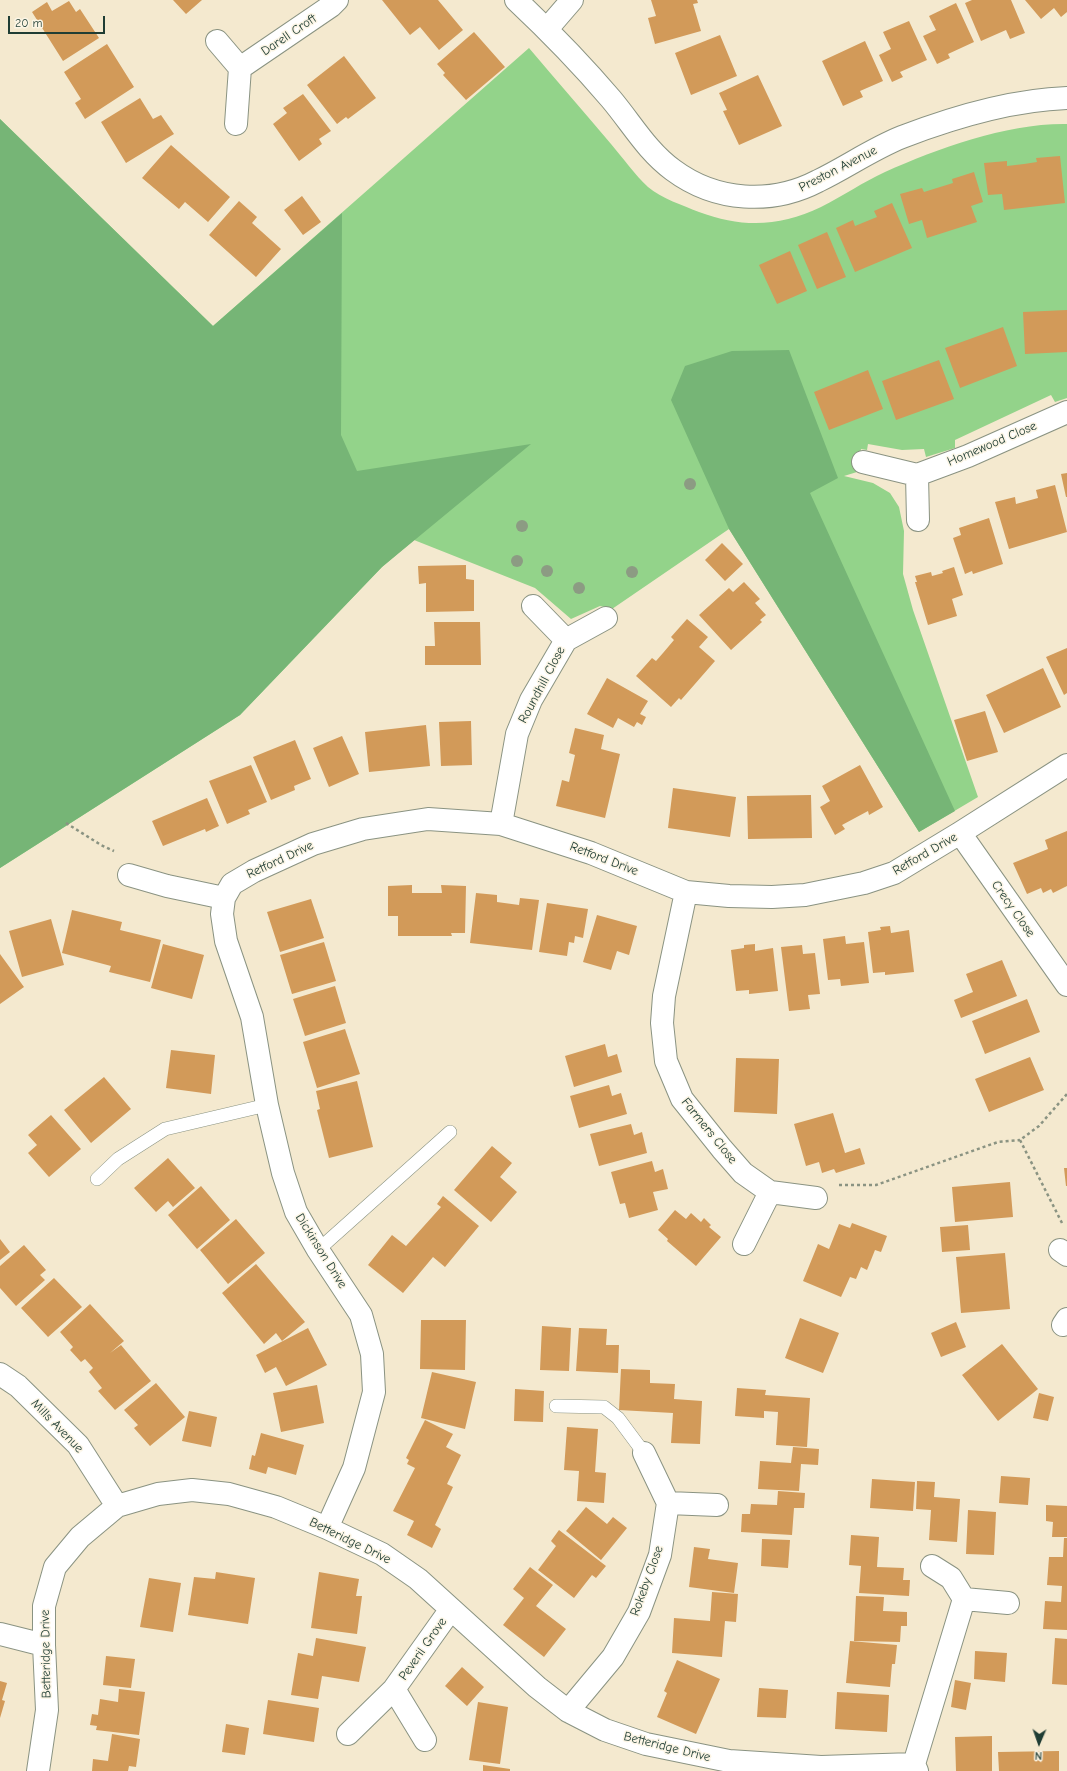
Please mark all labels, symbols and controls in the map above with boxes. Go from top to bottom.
scale bar [10,8,107,34]
street label: Darell Croft [258,11,320,59]
text: 20 m [15,16,43,30]
street label: Preston Avenue [796,143,880,195]
street label: Homewood Close [945,418,1039,470]
street label: Roundhill Close [515,644,569,726]
street label: Retford Drive [890,829,960,879]
street label: Retford Drive [244,838,316,882]
street label: Retford Drive [568,839,640,879]
street label: Crecy Close [988,878,1038,940]
street label: Farmers Close [678,1095,740,1167]
street label: Dickinson Drive [292,1211,350,1291]
street label: Mills Avenue [27,1396,87,1456]
street label: Betteridge Drive [307,1515,393,1567]
street label: Rokeby Close [627,1544,667,1618]
street label: Betteridge Drive [37,1609,55,1699]
street label: Peveril Grove [396,1615,450,1683]
north arrow [1019,1723,1059,1763]
street label: Betteridge Drive [622,1729,712,1765]
text: N [1035,1749,1042,1762]

